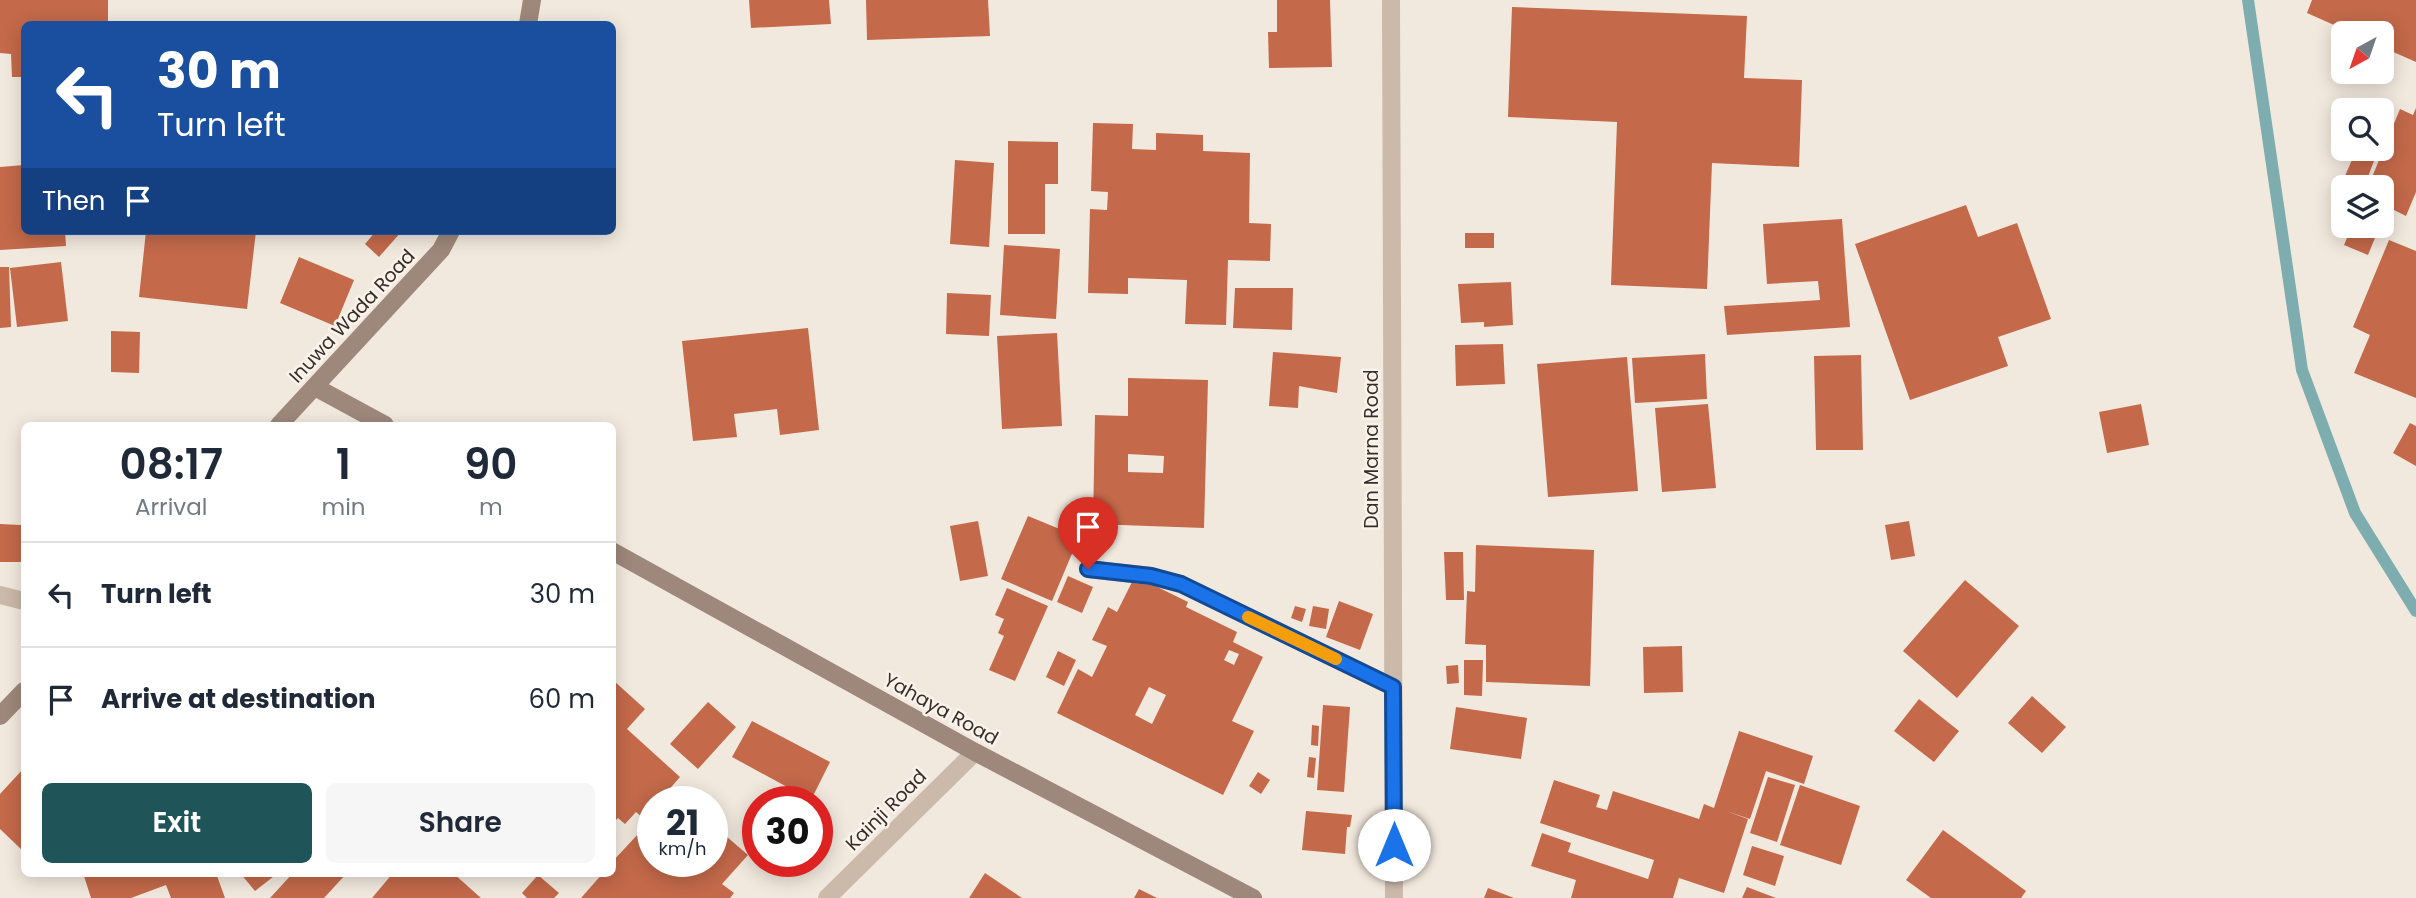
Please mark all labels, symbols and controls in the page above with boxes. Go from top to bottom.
north arrow [2331,21,2394,84]
map controls [2331,21,2394,238]
text: 30 m [157,37,281,105]
icon: left [42,49,133,140]
button: search [2331,98,2394,161]
text: Turn left [157,102,286,147]
button: layers [2331,175,2394,238]
icon: arrive [119,182,157,220]
text: Then [42,183,105,219]
street label: Inuwa Wada Road [283,243,421,389]
street label: Dan Marna Road [1358,369,1385,529]
text: 08:17 [120,435,223,494]
text: 1 [336,435,351,494]
text: 90 [464,435,517,494]
text: Arrival [135,491,207,523]
text: min [321,491,366,523]
text: m [479,491,503,523]
pin [1058,497,1118,569]
icon: arrive [1069,508,1107,546]
icon: left [42,576,80,614]
text: Turn left [101,576,212,612]
text: 30 m [530,576,595,612]
street label: Yahaya Road [879,666,1003,752]
icon: arrive [42,681,80,719]
text: Arrive at destination [101,681,376,717]
text: 60 m [528,681,595,717]
street label: Kainji Road [839,763,933,857]
button: Exit [42,783,312,863]
button: Share [326,783,595,863]
speed limit sign: 30 [742,786,833,877]
text: 21 [666,798,699,847]
position arrow [1357,808,1431,882]
text: km/h [659,836,706,861]

